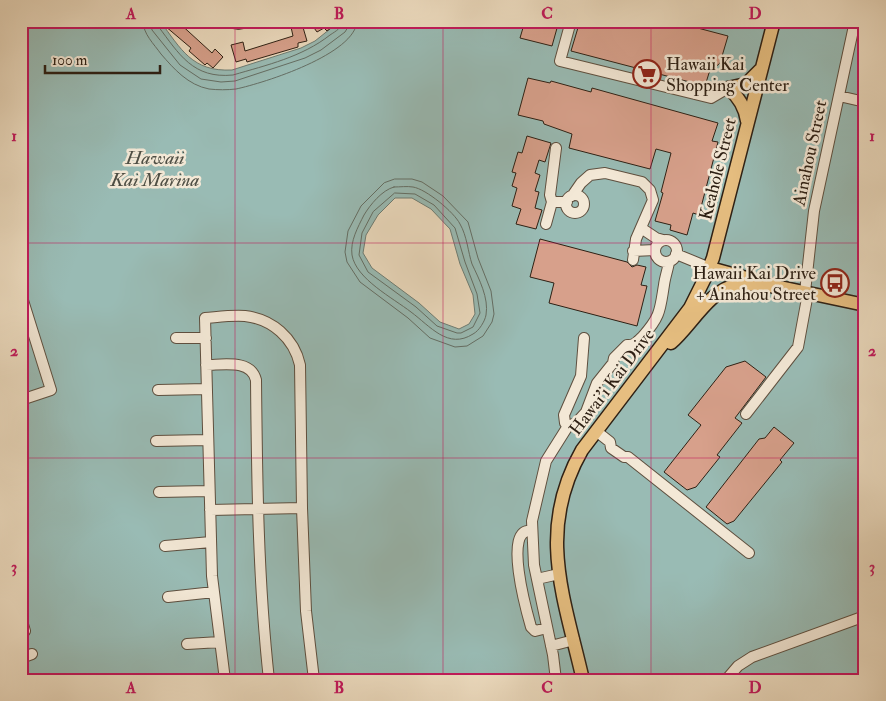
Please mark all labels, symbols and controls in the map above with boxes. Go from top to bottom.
text: A [125,4,137,24]
text: B [334,4,344,24]
text: C [541,4,553,24]
text: D [748,4,762,24]
scale bar [45,42,160,74]
text: 100 m [52,51,88,70]
place label: Hawaii Kai Shopping Center [666,53,789,97]
supermarket icon: Hawaii Kai Shopping Center [632,59,662,89]
street label: Ainahou Street [787,98,832,209]
street label: Keahole Street [694,115,742,222]
text: 1 [11,126,17,146]
text: 1 [869,126,875,146]
water label: Hawaii Kai Marina [110,146,200,192]
place label: Hawaii Kai Drive + Ainahou Street [692,262,816,306]
bus stop icon: Hawaii Kai Drive + Ainahou Street [820,268,850,298]
street label: Hawai’i Kai Drive [564,324,660,440]
text: 2 [10,341,18,361]
text: 2 [868,341,876,361]
text: 3 [11,557,17,577]
text: 3 [869,557,875,577]
text: A [125,678,137,698]
text: B [334,678,344,698]
text: C [541,678,553,698]
text: D [748,678,762,698]

